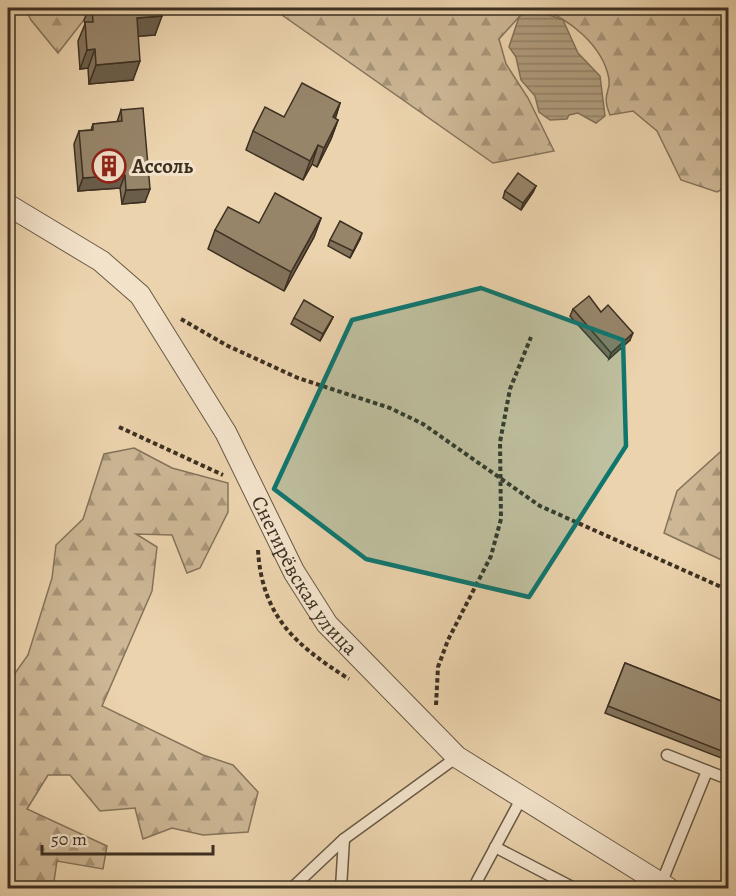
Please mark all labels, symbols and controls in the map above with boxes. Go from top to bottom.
building icon: Ассоль [91,148,127,184]
place label: Ассоль [131,152,194,180]
street label: Снегирёвская улица [245,491,364,662]
scale bar [42,818,213,856]
text: 50 m [51,827,87,851]

